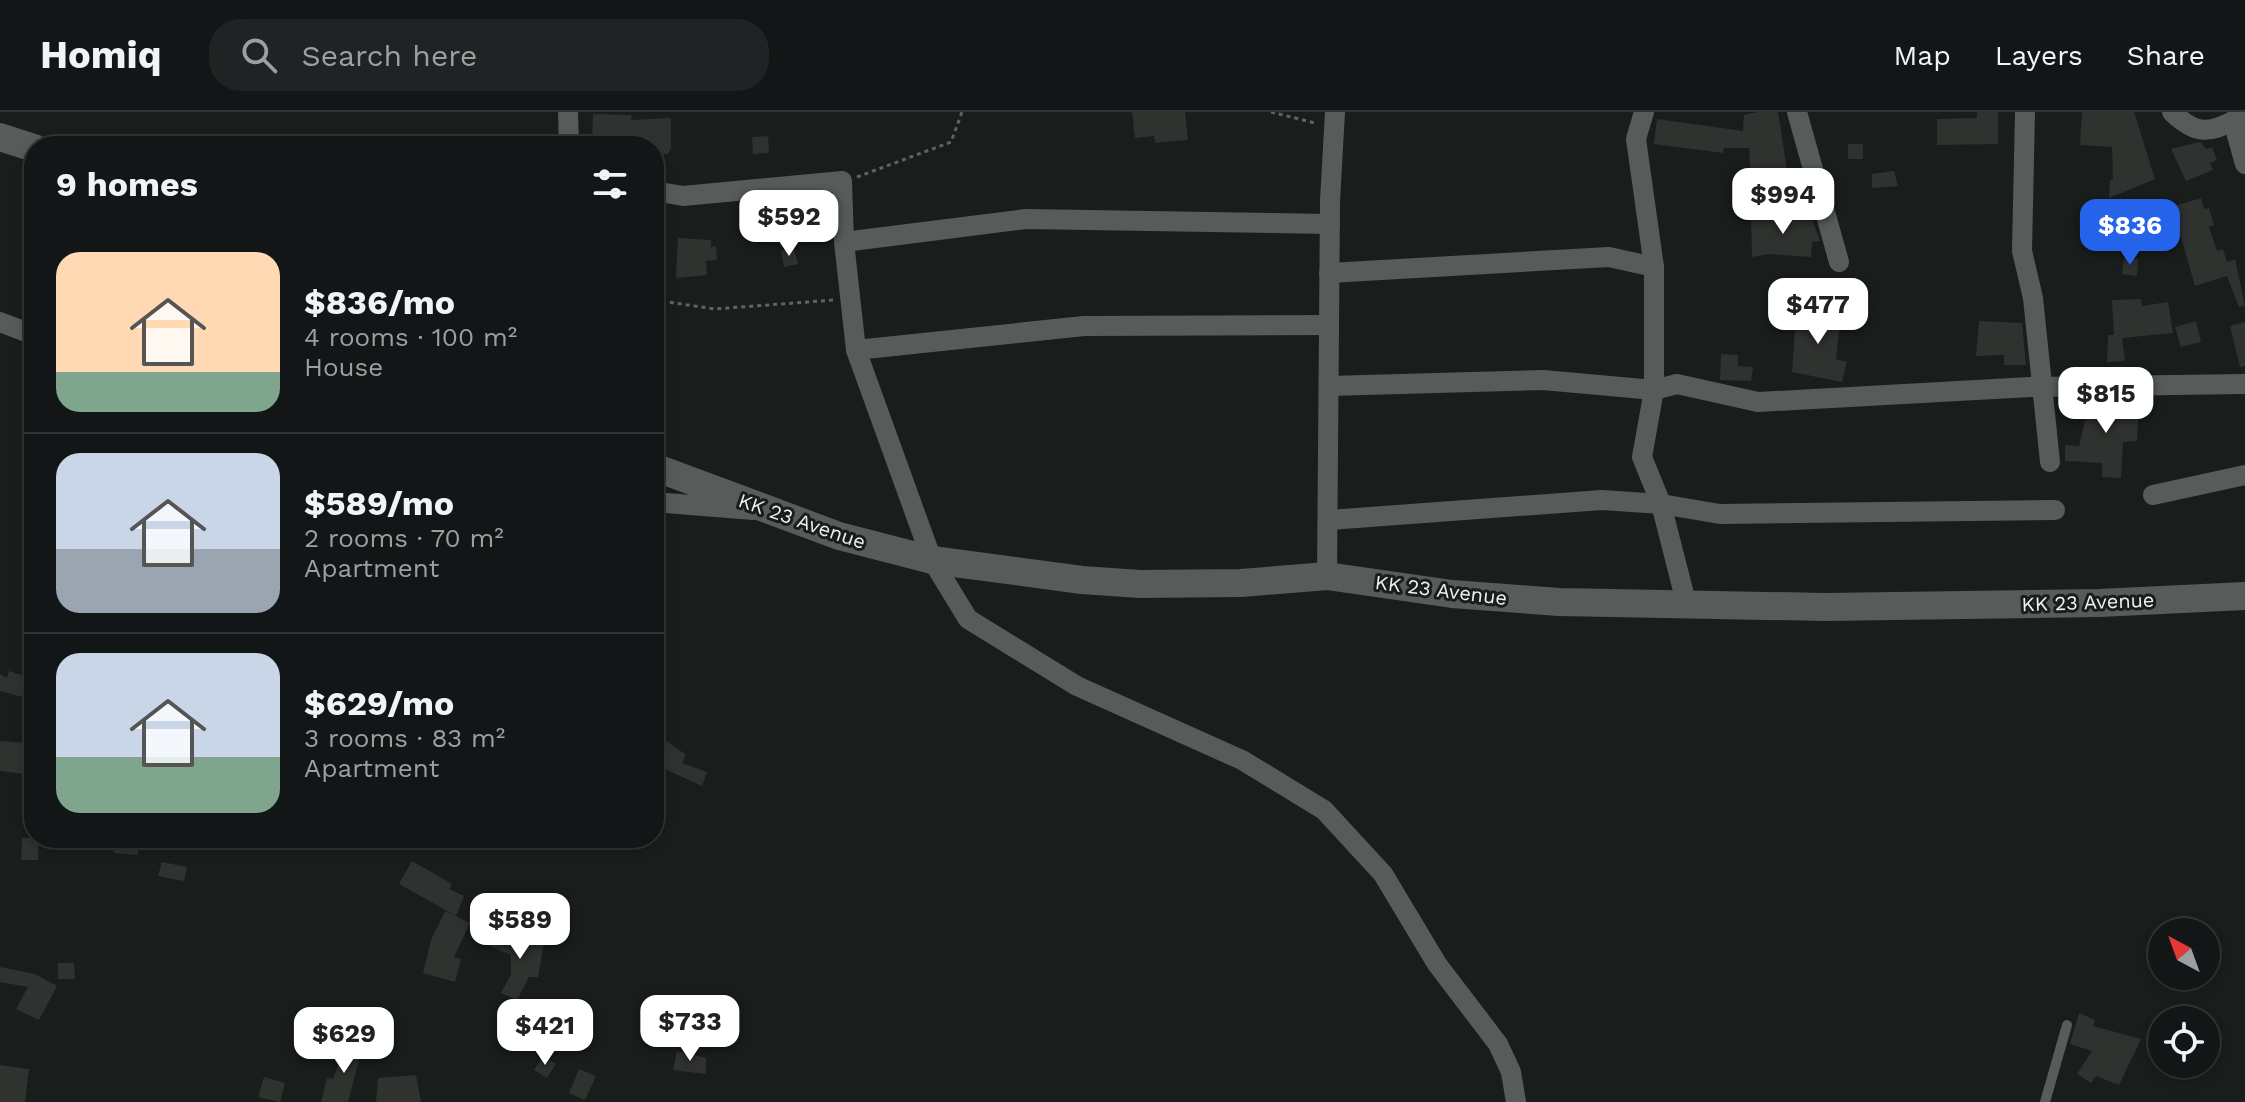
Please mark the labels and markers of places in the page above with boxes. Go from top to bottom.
pin: $994 [1736,168,1830,236]
pin: $592 [742,190,836,258]
pin: $836 [2083,199,2177,267]
pin: $477 [1771,278,1865,346]
pin: $815 [2059,367,2153,435]
pin: $589 [473,893,567,961]
pin: $733 [643,995,737,1063]
pin: $421 [498,999,592,1067]
pin: $629 [297,1007,391,1075]

